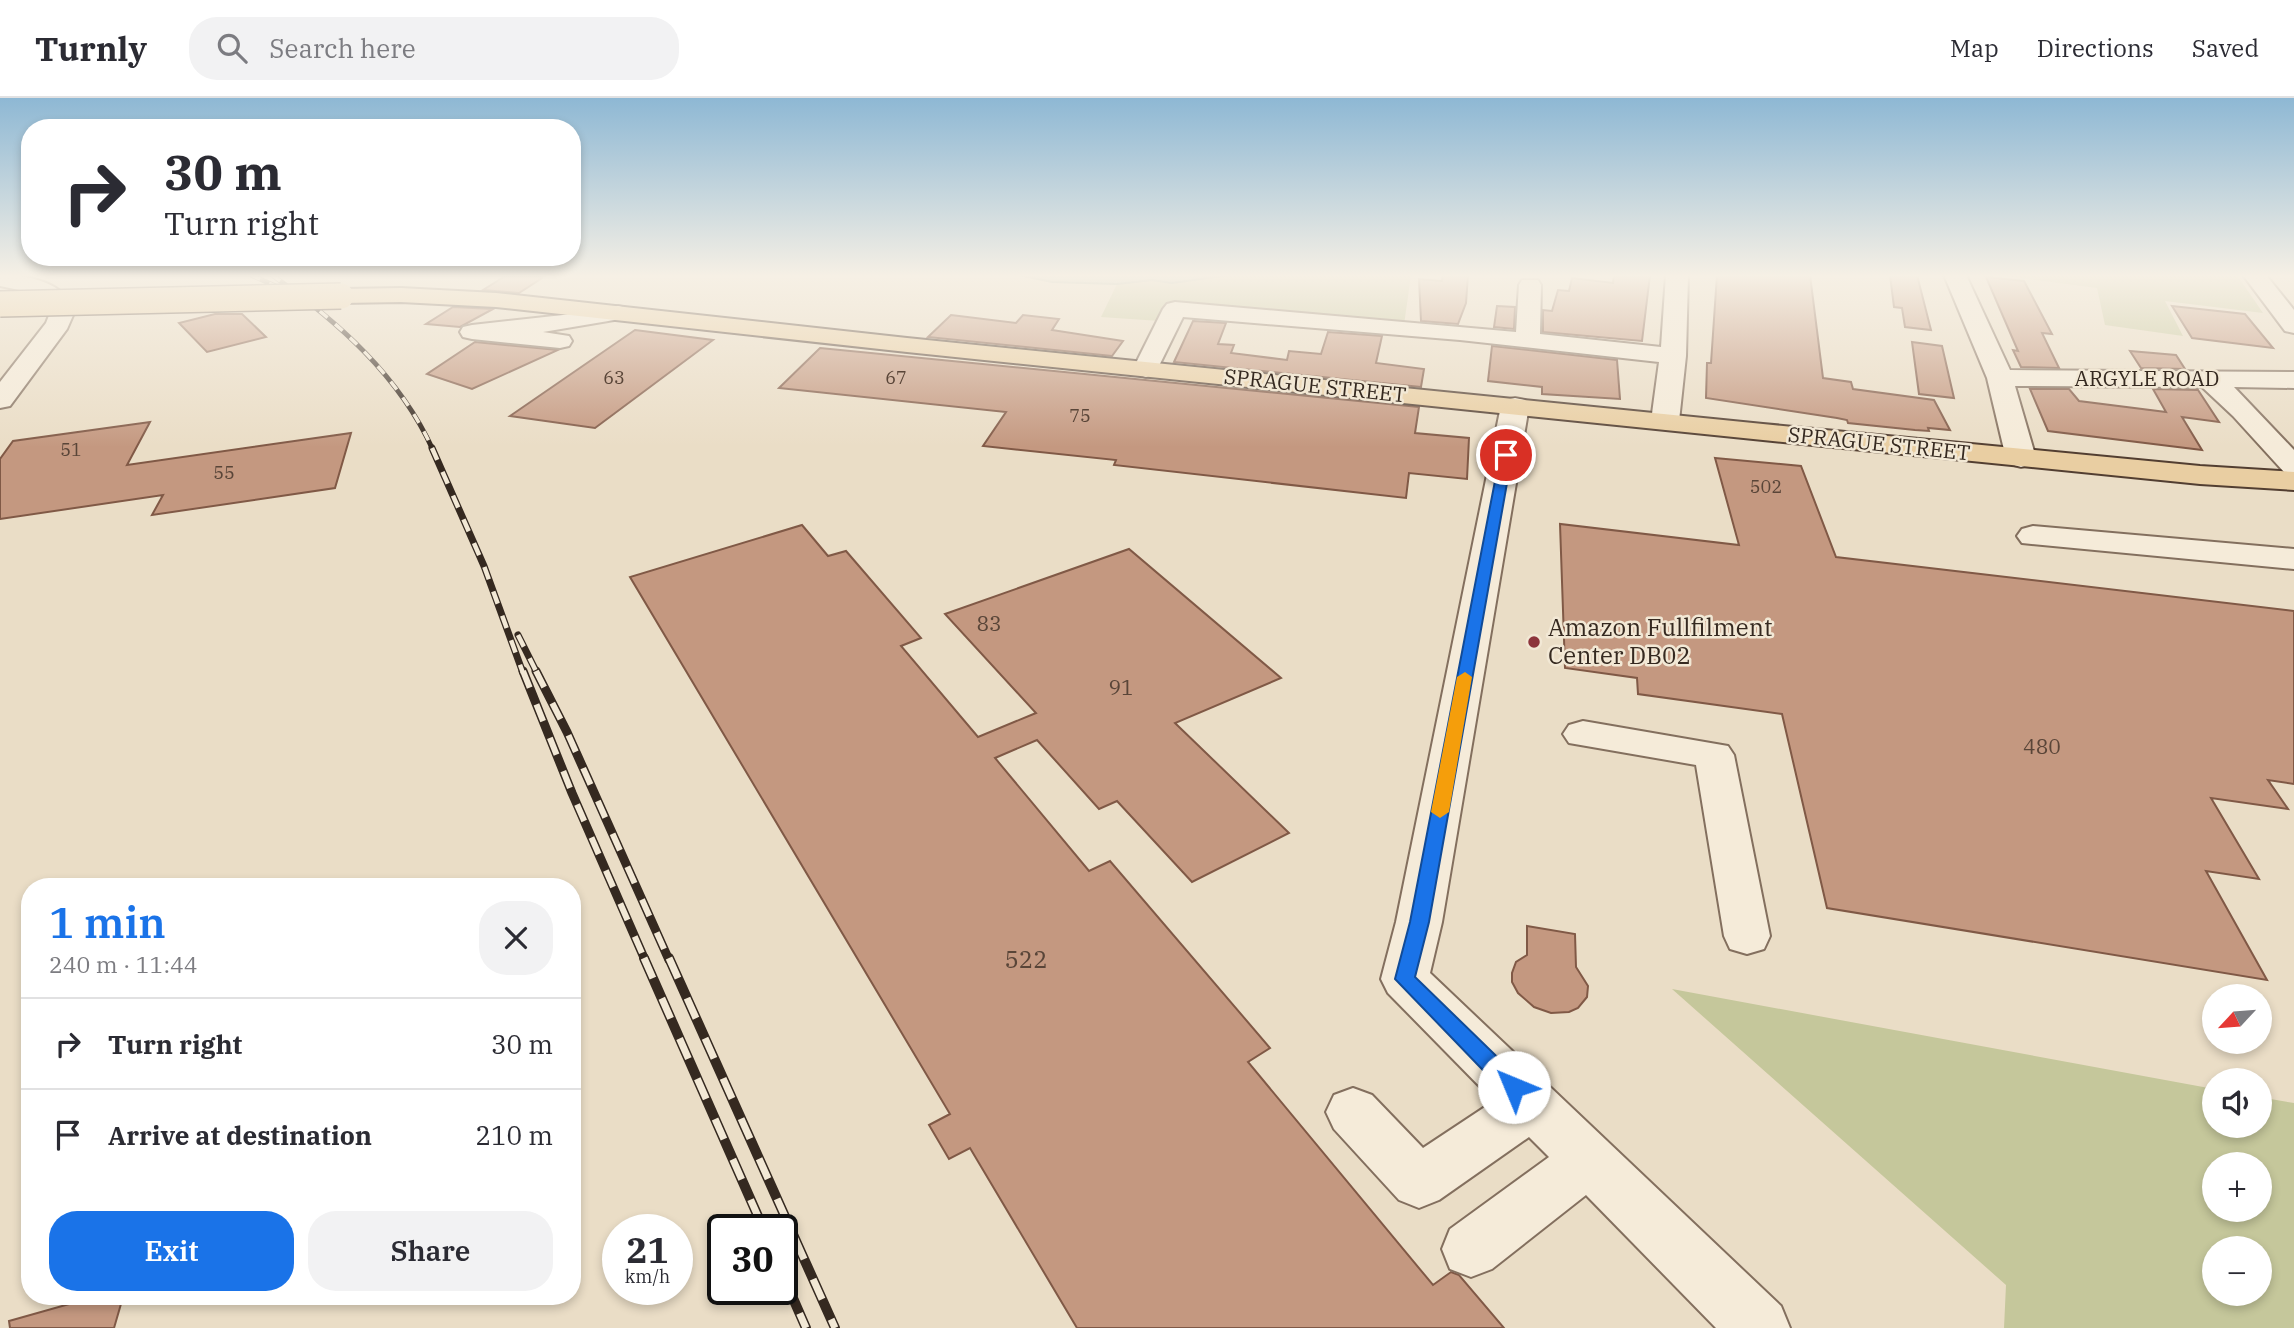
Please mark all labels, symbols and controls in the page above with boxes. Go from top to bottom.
search box [189,17,679,80]
text: Turnly [35,27,147,70]
icon: search [213,29,251,67]
text: Search here [269,31,416,65]
text: Map [1950,32,1999,64]
text: Directions [2037,32,2154,64]
text: Saved [2192,32,2259,64]
text: 30 m [164,140,282,203]
icon: right [49,147,140,238]
text: Turn right [164,202,319,244]
street label: SPRAGUE STREET [1223,362,1408,408]
street label: ARGYLE ROAD [2075,364,2219,392]
house number: 63 [603,366,625,389]
house number: 67 [885,366,907,389]
house number: 75 [1069,404,1091,427]
street label: SPRAGUE STREET [1787,420,1972,466]
pin [1476,425,1536,485]
icon: arrive [1487,436,1525,474]
house number: 51 [60,438,82,461]
house number: 55 [213,461,235,484]
house number: 502 [1750,475,1782,498]
house number: 83 [976,609,1002,637]
place label: Amazon Fullfilment Center DB02 [1548,611,1772,671]
marker: Amazon Fullfilment Center DB02 [1526,634,1542,650]
house number: 91 [1108,673,1134,701]
house number: 480 [2023,732,2061,760]
text: 1 min [49,895,166,950]
button: close [479,901,553,975]
house number: 522 [1004,943,1048,975]
text: 240 m · 11:44 [49,949,198,979]
north arrow [2202,984,2272,1054]
map controls [2202,984,2272,1306]
icon: right [49,1025,87,1063]
text: Turn right [108,1027,242,1061]
text: 30 m [491,1027,553,1061]
position arrow [1477,1050,1551,1124]
button: sound [2202,1068,2272,1138]
icon: arrive [49,1116,87,1154]
text: Arrive at destination [108,1118,372,1152]
text: 210 m [475,1118,553,1152]
button: + [2202,1152,2272,1222]
button: Exit [49,1211,294,1291]
button: Share [308,1211,553,1291]
speed limit sign: 30 [707,1214,798,1305]
text: 21 [626,1227,669,1273]
button: − [2202,1236,2272,1306]
text: km/h [625,1265,670,1288]

